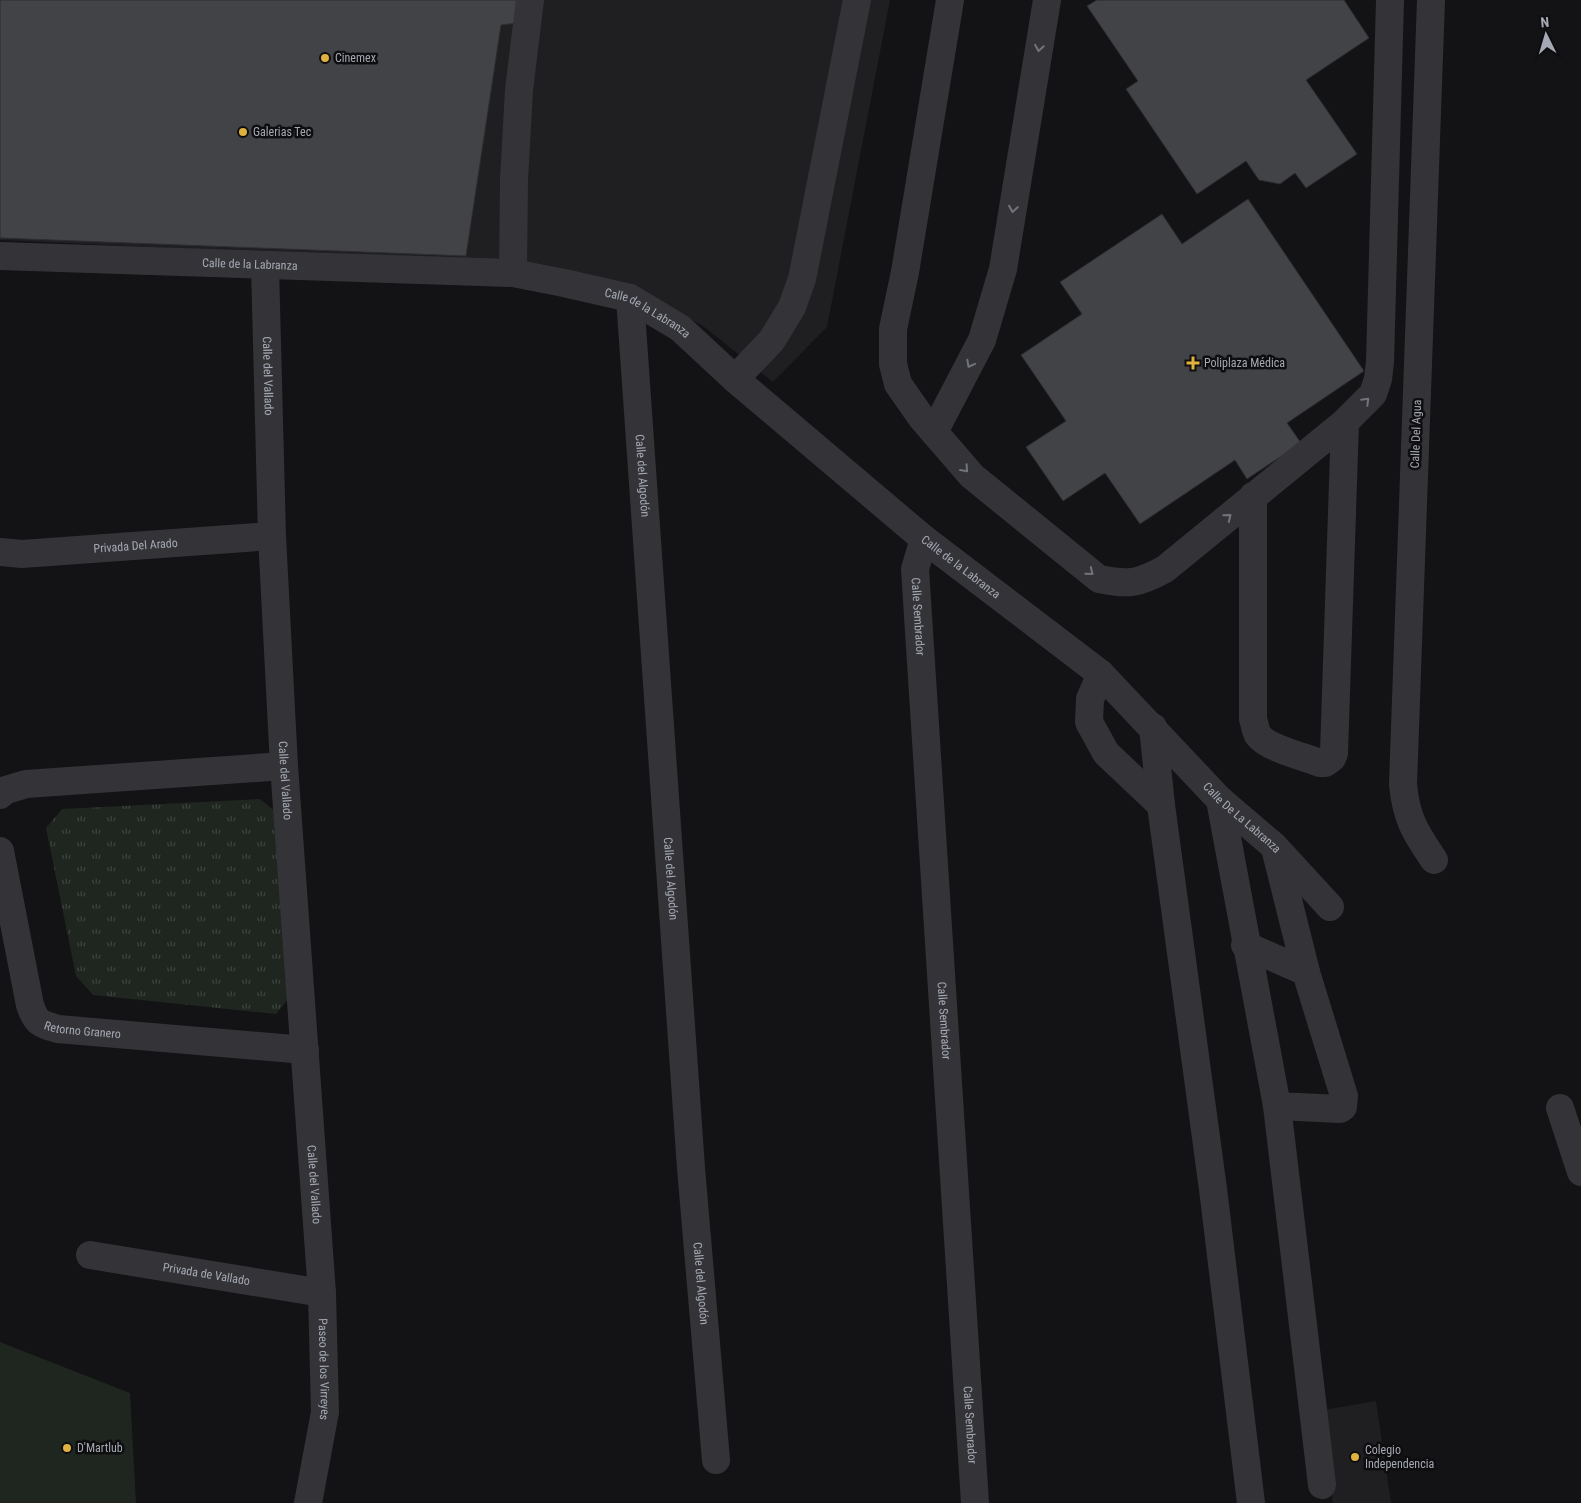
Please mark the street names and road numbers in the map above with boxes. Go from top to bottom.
street label: Calle de la Labranza [202,256,298,273]
street label: Calle de la Labranza [603,285,693,341]
street label: Calle del Vallado [260,336,276,416]
street label: Calle Del Agua [1408,399,1424,469]
street label: Calle del Algodón [633,434,652,518]
street label: Calle de la Labranza [918,532,1003,602]
street label: Privada Del Arado [93,536,178,556]
street label: Calle Sembrador [909,577,928,656]
street label: Calle del Vallado [276,741,295,820]
street label: Calle De La Labranza [1200,780,1284,856]
street label: Calle del Algodón [661,837,681,921]
street label: Calle Sembrador [935,981,954,1061]
street label: Retorno Granero [42,1018,121,1041]
street label: Calle del Vallado [304,1145,324,1224]
street label: Calle del Algodón [690,1241,711,1326]
street label: Privada de Vallado [162,1260,251,1288]
street label: Paseo de los Virreyes [316,1318,332,1421]
street label: Calle Sembrador [960,1385,979,1465]

